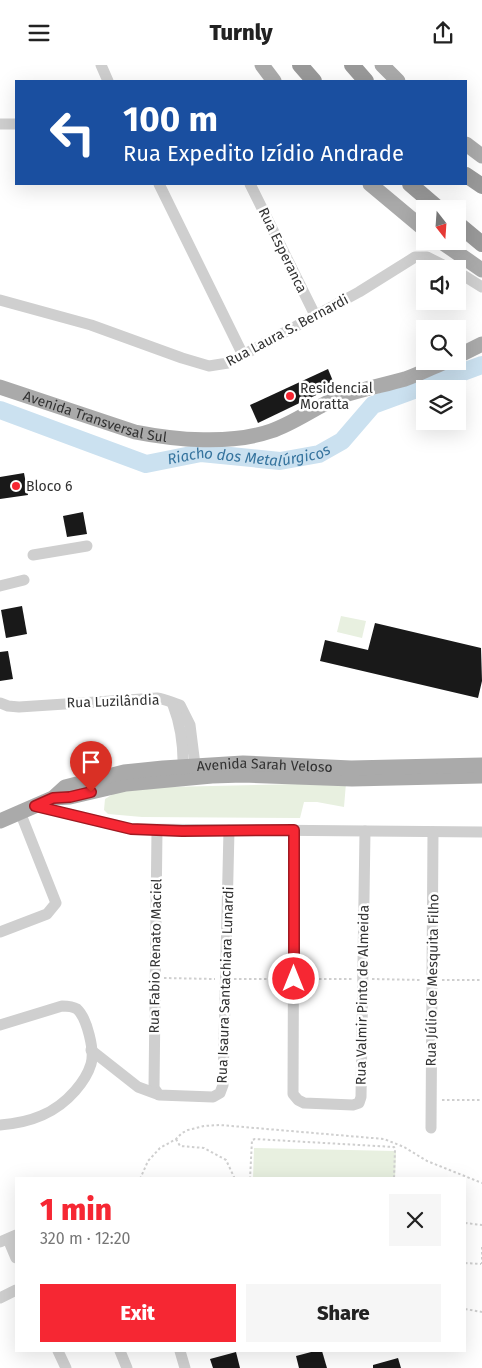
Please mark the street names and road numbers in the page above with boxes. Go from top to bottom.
street label: Rua Esperanca [255,205,311,296]
street label: Rua Laura S. Bernardi [223,291,351,370]
street label: Avenida Transversal Sul [21,387,168,446]
street label: Rua Luzilândia [66,691,160,712]
street label: Avenida Sarah Veloso [196,755,333,776]
street label: Rua Fabio Renato Maciel [146,878,165,1034]
street label: Rua Isaura Santachiara Lunardi [214,886,237,1084]
street label: Rua Júlio de Mesquita Filho [422,894,443,1066]
street label: Rua Valmir Pinto de Almeida [352,905,373,1085]

